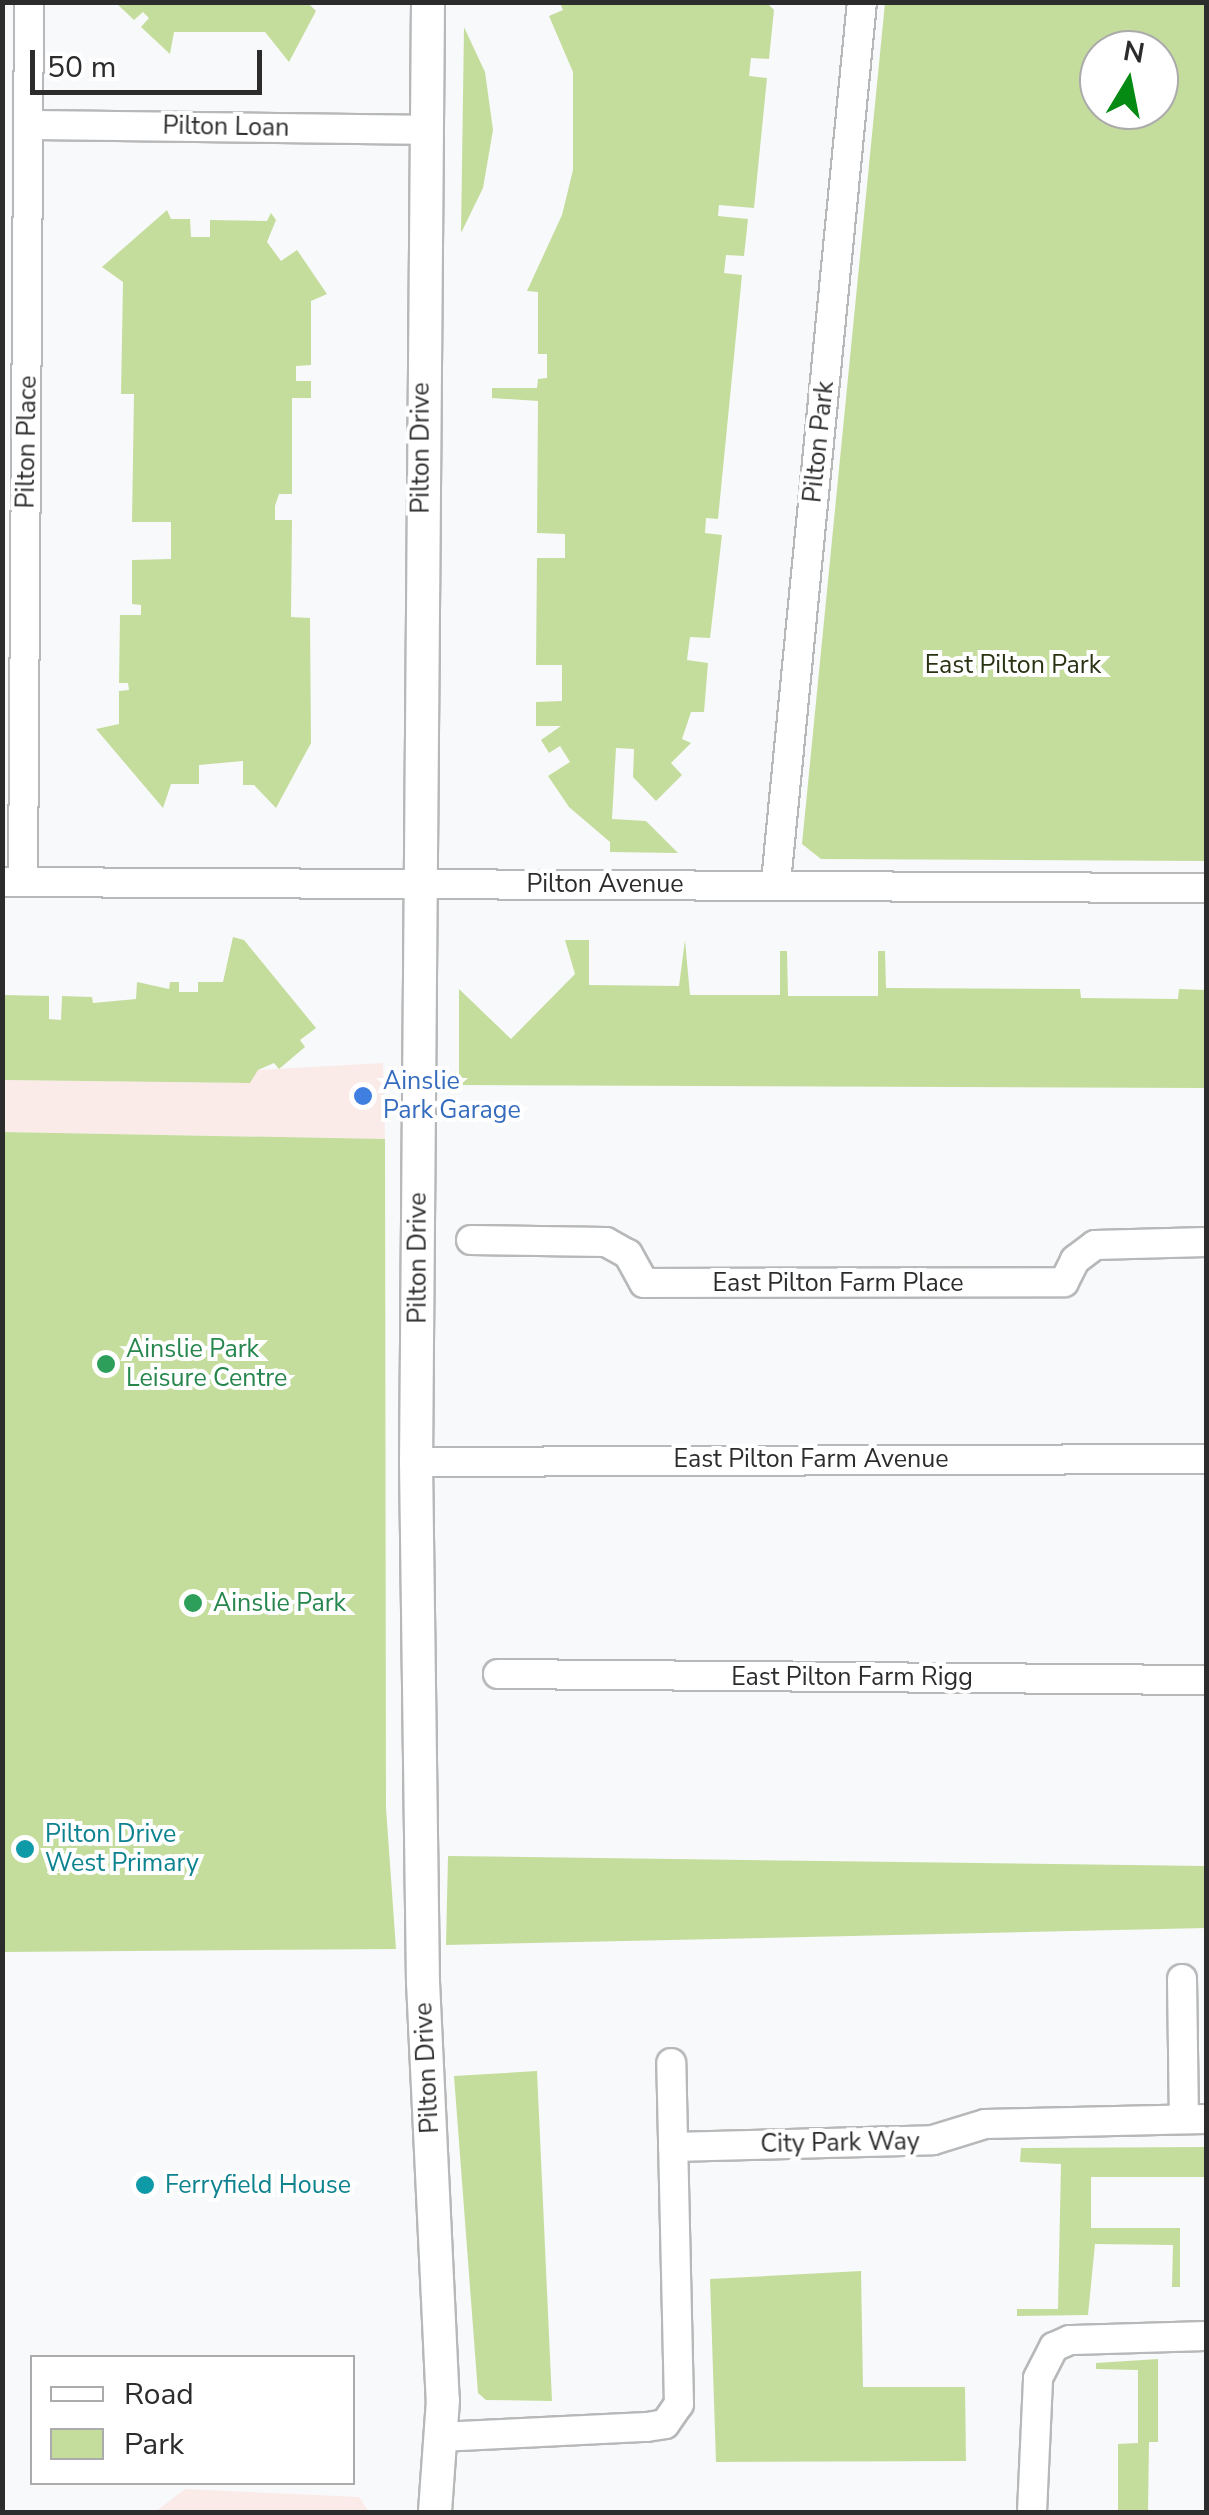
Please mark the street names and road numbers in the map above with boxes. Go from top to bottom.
street label: Pilton Loan [162,111,290,143]
street label: Pilton Place [11,375,43,509]
street label: Pilton Park [798,380,840,504]
street label: Pilton Drive [406,382,436,514]
street label: Pilton Avenue [526,869,684,899]
street label: Pilton Drive [403,1192,433,1324]
street label: East Pilton Farm Place [713,1268,963,1298]
street label: East Pilton Farm Avenue [674,1444,948,1474]
street label: East Pilton Farm Rigg [731,1662,973,1692]
street label: Pilton Drive [409,2002,445,2134]
street label: City Park Way [760,2127,920,2159]

